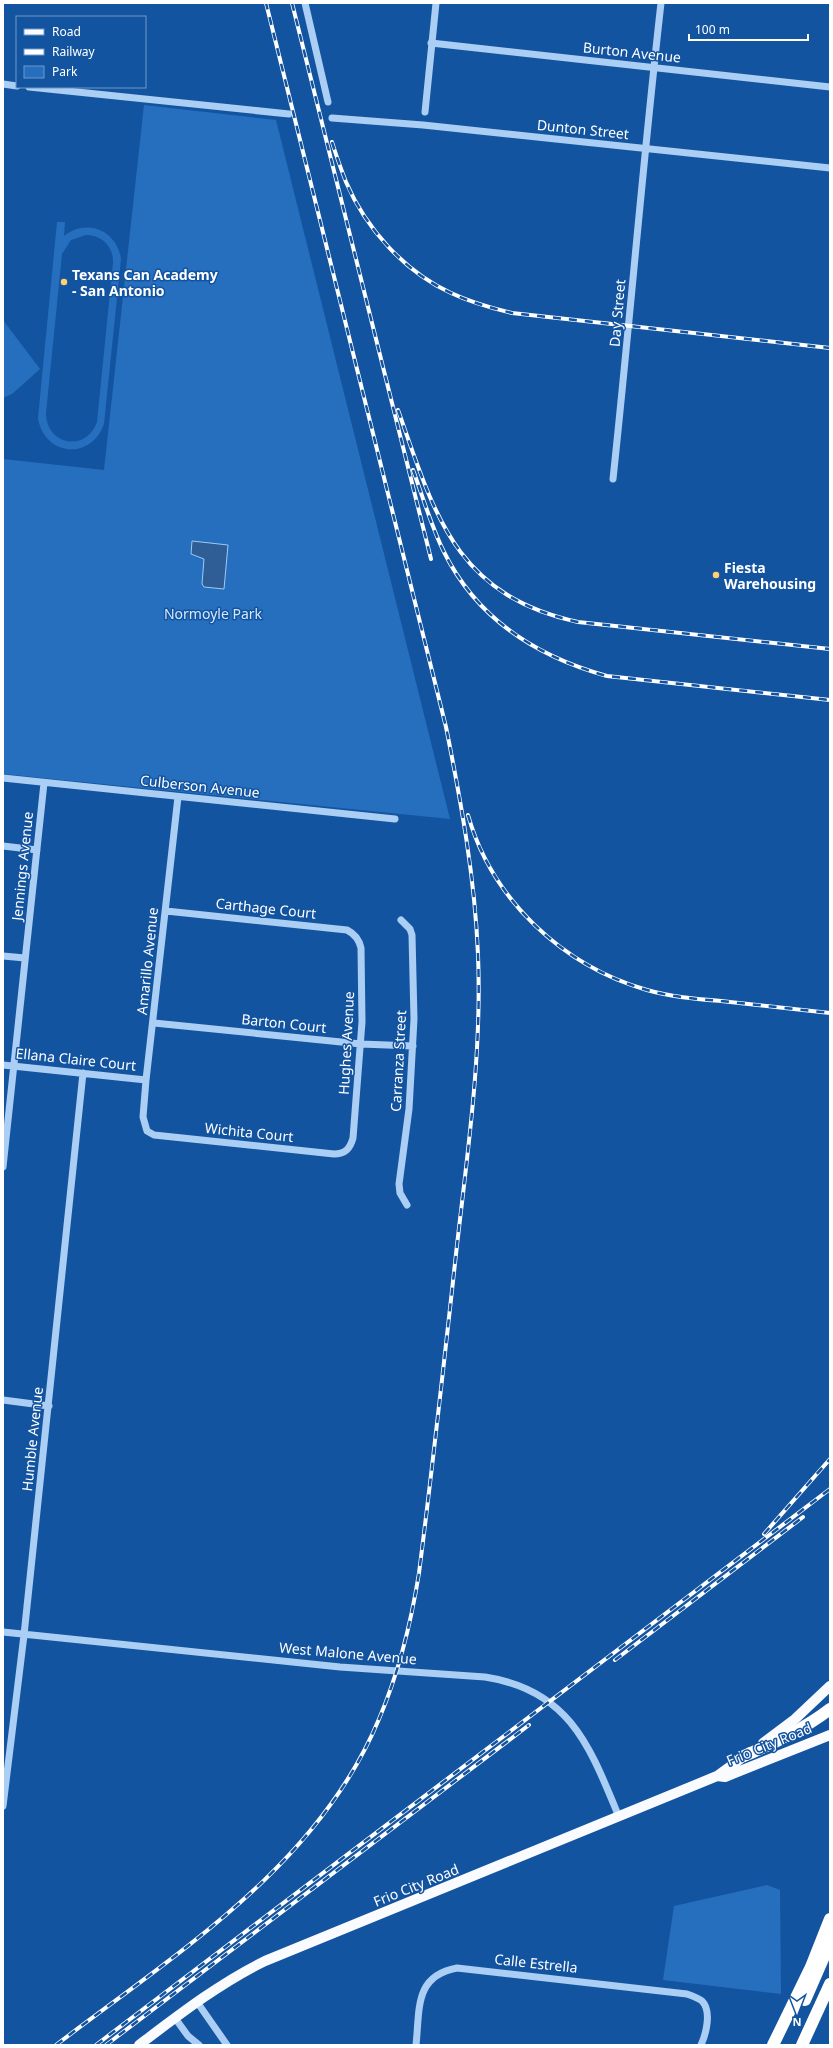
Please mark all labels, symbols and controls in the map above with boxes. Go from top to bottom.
legend [16,16,146,88]
scale bar [689,16,808,42]
text: 100 m [695,21,730,38]
text: Road [52,23,81,40]
street label: Burton Avenue [582,37,682,67]
text: Railway [52,43,96,60]
text: Park [52,63,78,80]
street label: Dunton Street [536,115,630,143]
place label: Texans Can Academy - San Antonio [72,265,218,300]
marker: Texans Can Academy - San Antonio [59,277,69,287]
street label: Day Street [605,278,629,348]
place label: Fiesta Warehousing [724,558,816,593]
marker: Fiesta Warehousing [711,570,721,580]
park label: Normoyle Park [164,604,263,623]
street label: Culberson Avenue [139,770,261,802]
street label: Jennings Avenue [7,811,37,923]
street label: Carthage Court [215,893,317,923]
street label: Amarillo Avenue [132,906,162,1016]
street label: Hughes Avenue [334,991,358,1095]
street label: Barton Court [241,1009,327,1037]
street label: Carranza Street [386,1010,410,1112]
street label: Ellana Claire Court [15,1043,137,1075]
street label: Wichita Court [204,1118,294,1146]
street label: Humble Avenue [17,1386,47,1492]
street label: West Malone Avenue [278,1638,418,1668]
street label: Frio City Road [723,1718,815,1770]
street label: Frio City Road [370,1859,462,1911]
street label: Calle Estrella [493,1949,579,1977]
north arrow [777,1992,817,2032]
text: N [793,2015,801,2030]

